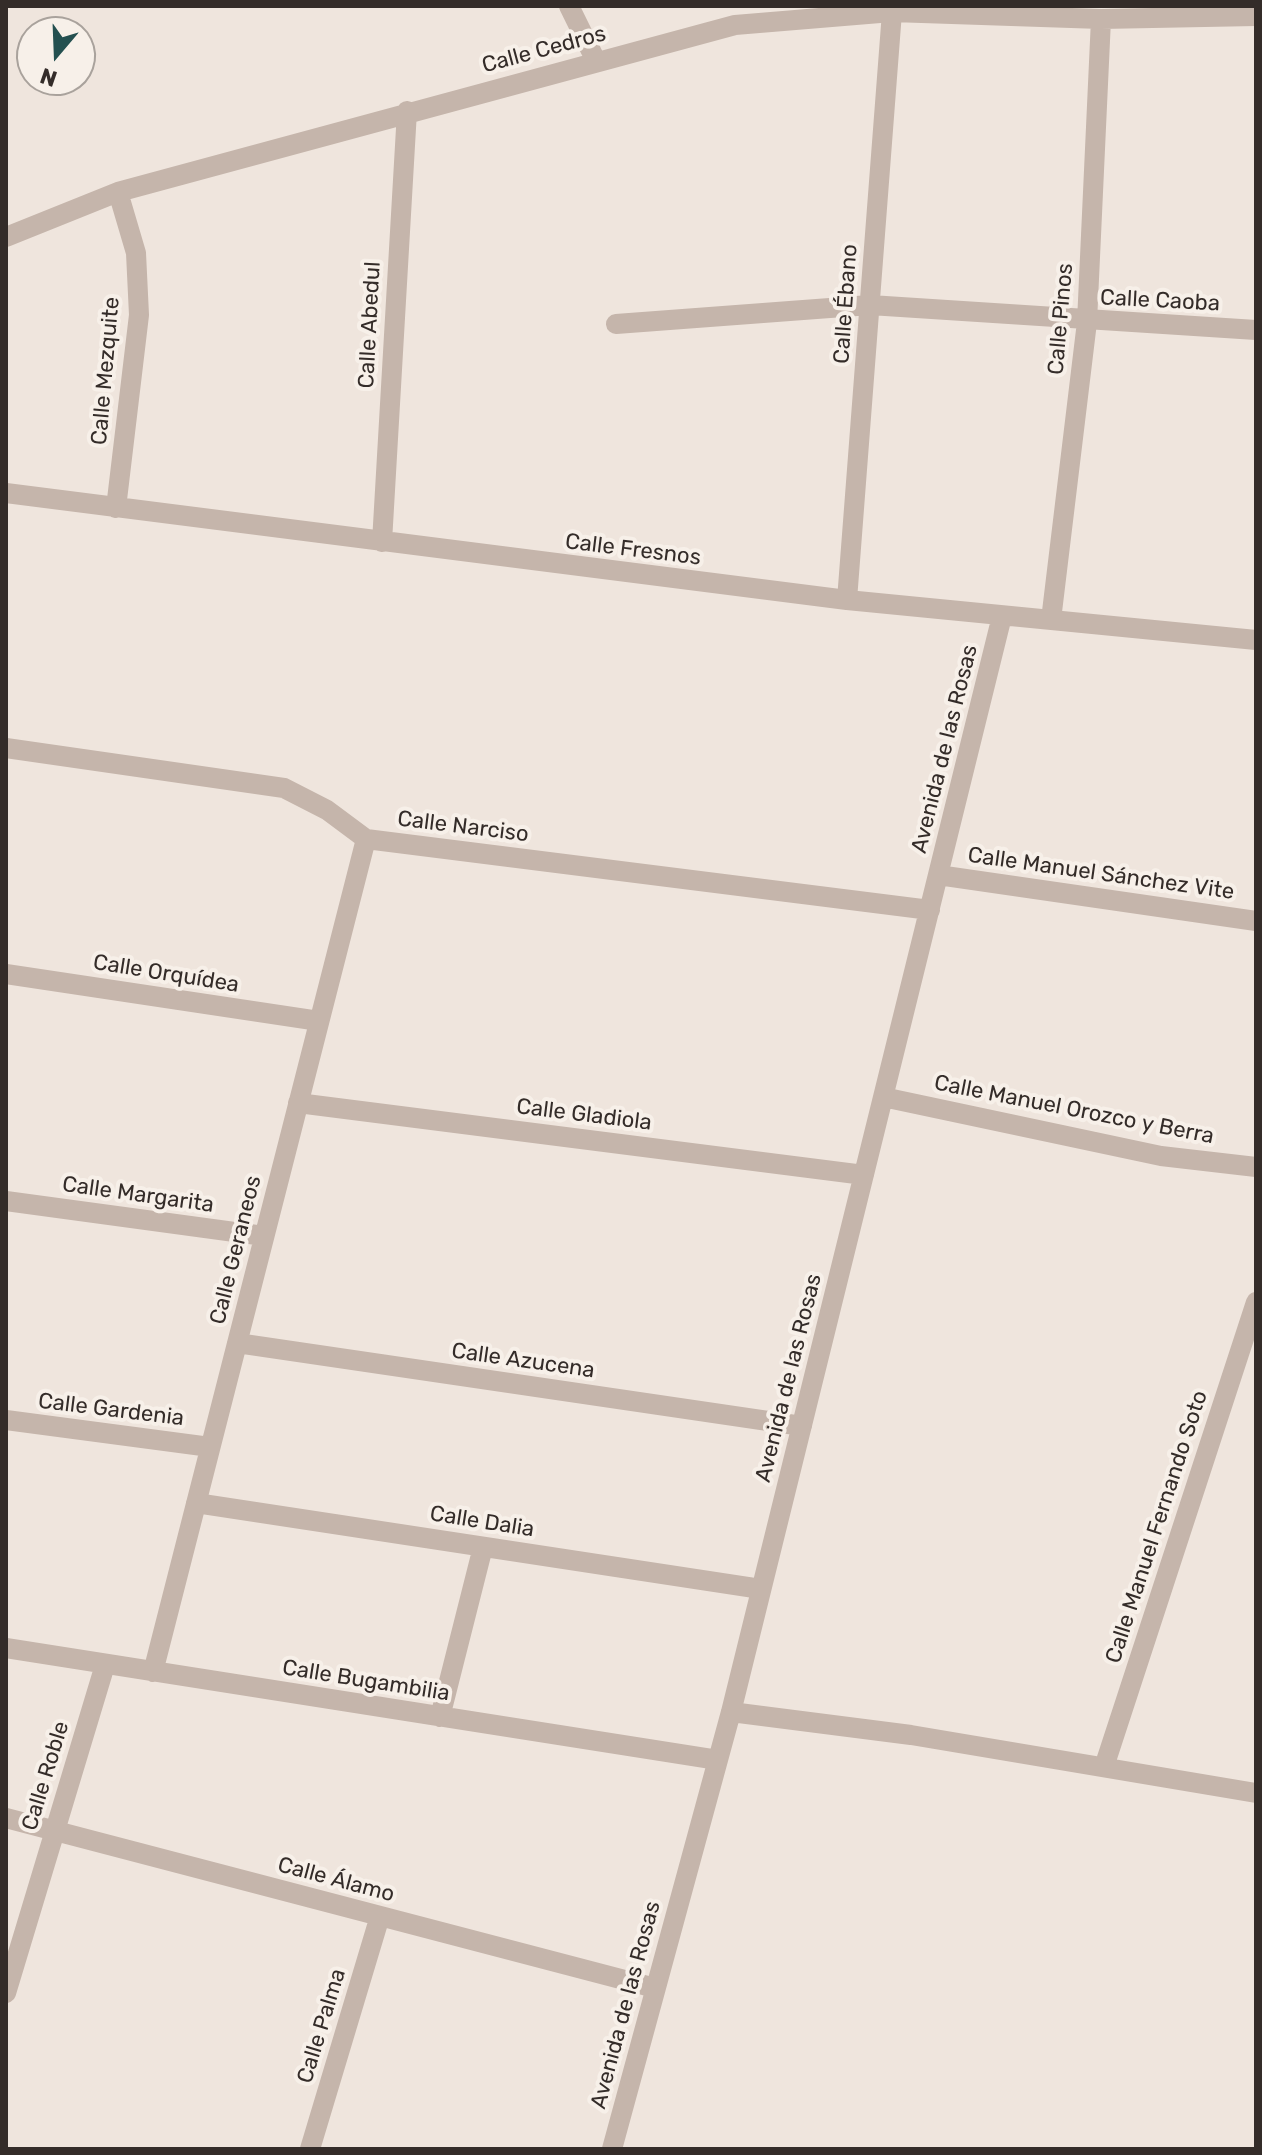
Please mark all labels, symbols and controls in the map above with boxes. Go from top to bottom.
north arrow [16,16,96,96]
street label: Calle Cedros [479,21,609,79]
text: N [37,62,61,93]
street label: Calle Ébano [829,243,863,365]
street label: Calle Abedul [353,261,387,389]
street label: Calle Pinos [1043,262,1079,376]
street label: Calle Caoba [1099,285,1221,317]
street label: Calle Mezquite [86,296,126,446]
street label: Calle Fresnos [564,529,702,571]
street label: Avenida de las Rosas [906,642,984,856]
street label: Calle Narciso [396,806,530,848]
street label: Calle Manuel Sánchez Vite [966,842,1236,906]
street label: Calle Orquídea [91,949,241,999]
street label: Calle Manuel Orozco y Berra [932,1070,1216,1150]
street label: Calle Gladiola [515,1094,653,1136]
street label: Calle Margarita [61,1171,215,1219]
street label: Calle Geraneos [205,1173,267,1327]
street label: Avenida de las Rosas [750,1271,828,1485]
street label: Calle Azucena [450,1338,596,1384]
street label: Calle Manuel Fernando Soto [1100,1387,1214,1667]
street label: Calle Gardenia [37,1388,185,1432]
street label: Calle Dalia [428,1501,536,1543]
street label: Calle Bugambilia [280,1655,452,1707]
street label: Calle Roble [17,1718,75,1834]
street label: Calle Álamo [275,1852,397,1908]
street label: Avenida de las Rosas [586,1898,666,2112]
street label: Calle Palma [292,1966,352,2086]

